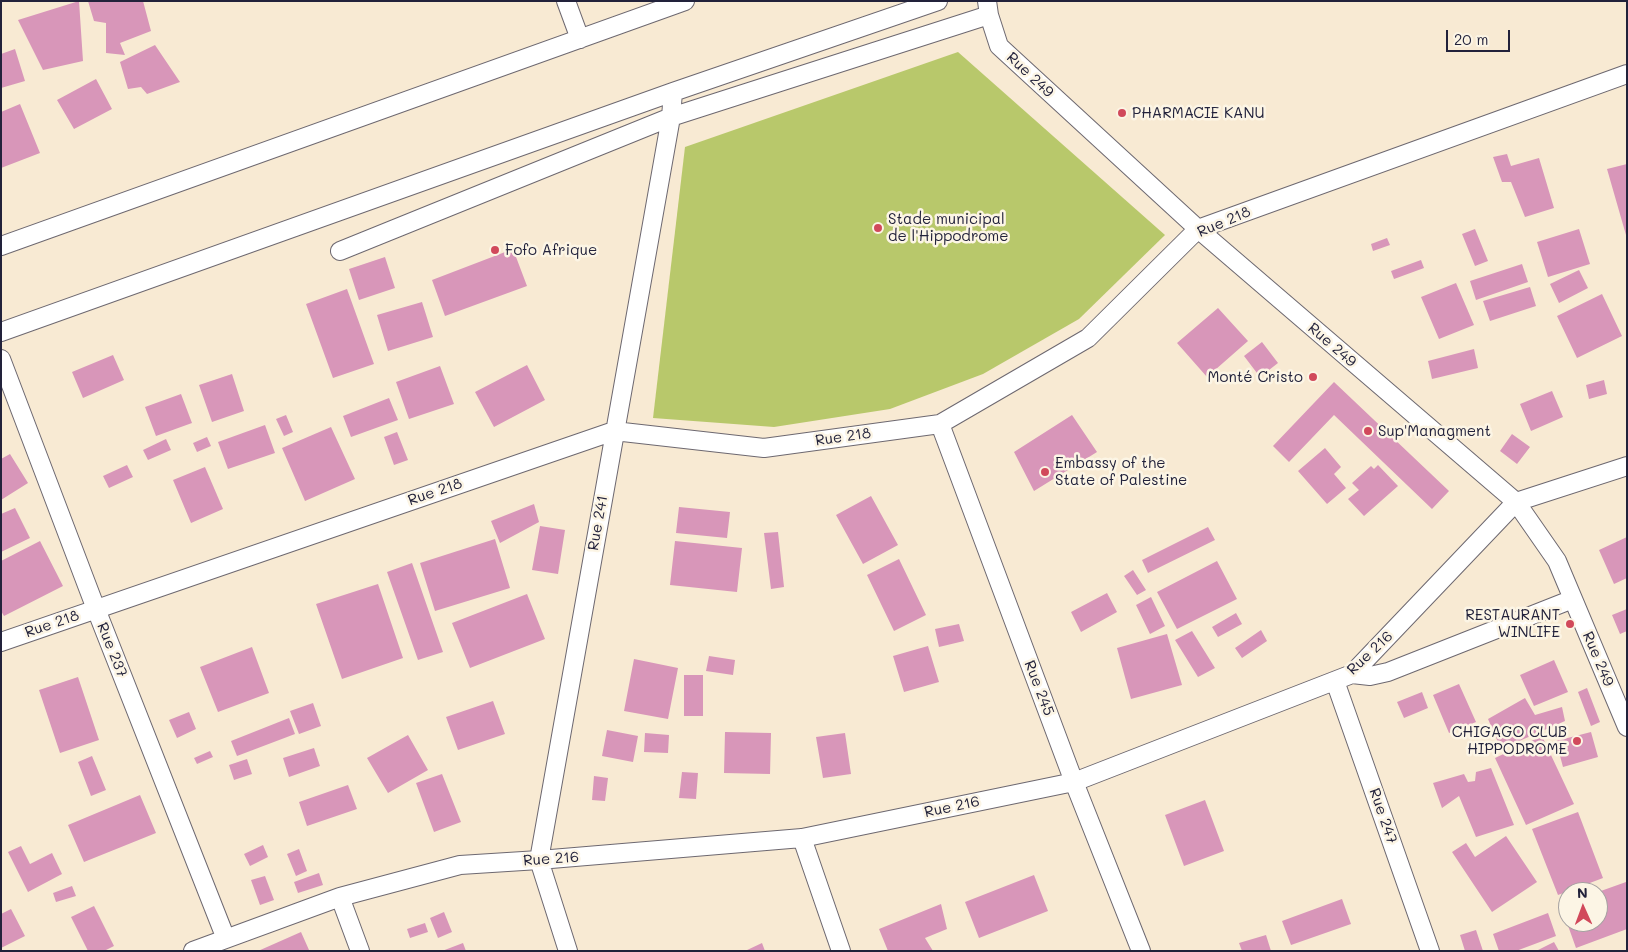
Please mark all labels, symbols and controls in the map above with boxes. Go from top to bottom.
scale bar [1448,20,1512,52]
text: 20 m [1454,29,1488,49]
street label: Rue 249 [1003,49,1057,101]
place label: PHARMACIE KANU [1132,104,1265,122]
marker: PHARMACIE KANU [1116,107,1128,119]
street label: Rue 218 [1195,203,1253,241]
place label: Stade municipal de l'Hippodrome [888,210,1009,245]
marker: Stade municipal de l'Hippodrome [872,222,884,234]
place label: Fofo Afrique [505,241,597,259]
marker: Fofo Afrique [489,244,501,256]
street label: Rue 249 [1304,319,1360,371]
place label: Monté Cristo [1208,368,1303,386]
marker: Monté Cristo [1307,371,1319,383]
place label: Sup'Managment [1378,422,1491,440]
street label: Rue 218 [814,424,872,450]
marker: Sup'Managment [1362,425,1374,437]
place label: Embassy of the State of Palestine [1055,454,1187,489]
marker: Embassy of the State of Palestine [1039,466,1051,478]
street label: Rue 218 [406,474,464,510]
street label: Rue 241 [584,494,612,552]
street label: Rue 218 [23,606,81,642]
place label: RESTAURANT WINLIFE [1465,606,1560,641]
marker: RESTAURANT WINLIFE [1564,618,1576,630]
street label: Rue 237 [93,620,131,680]
street label: Rue 216 [1343,627,1397,679]
street label: Rue 249 [1578,629,1618,689]
street label: Rue 245 [1020,658,1058,718]
place label: CHIGAGO CLUB HIPPODROME [1452,723,1567,758]
marker: CHIGAGO CLUB HIPPODROME [1571,735,1583,747]
street label: Rue 247 [1365,786,1401,846]
street label: Rue 216 [923,792,981,822]
street label: Rue 216 [522,848,580,870]
north arrow [1558,882,1608,932]
text: N [1577,883,1588,902]

